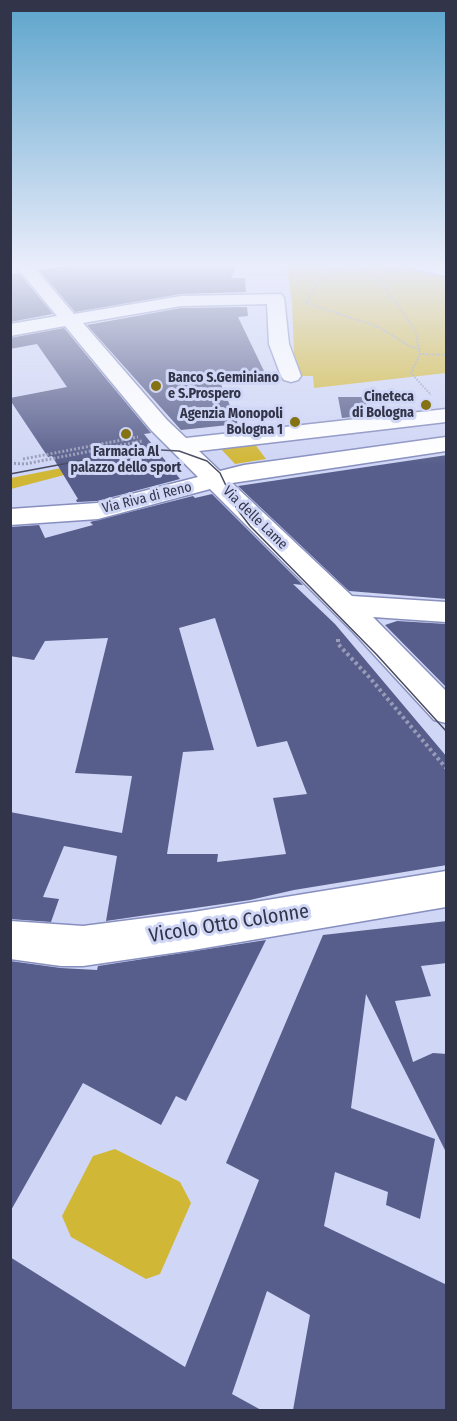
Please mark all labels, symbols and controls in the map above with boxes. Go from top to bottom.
place label: Banco S.Geminiano e S.Prospero [168,370,279,402]
marker: Banco S.Geminiano e S.Prospero [149,379,163,393]
place label: Cineteca di Bologna [352,389,414,422]
marker: Cineteca di Bologna [419,398,433,412]
place label: Agenzia Monopoli Bologna 1 [180,406,283,438]
marker: Agenzia Monopoli Bologna 1 [288,415,302,429]
marker: Farmacia Al palazzo dello sport [119,427,133,441]
place label: Farmacia Al palazzo dello sport [71,444,181,476]
street label: Via Riva di Reno [101,479,193,517]
street label: Via delle Lame [219,483,291,553]
street label: Vicolo Otto Colonne [147,899,311,949]

